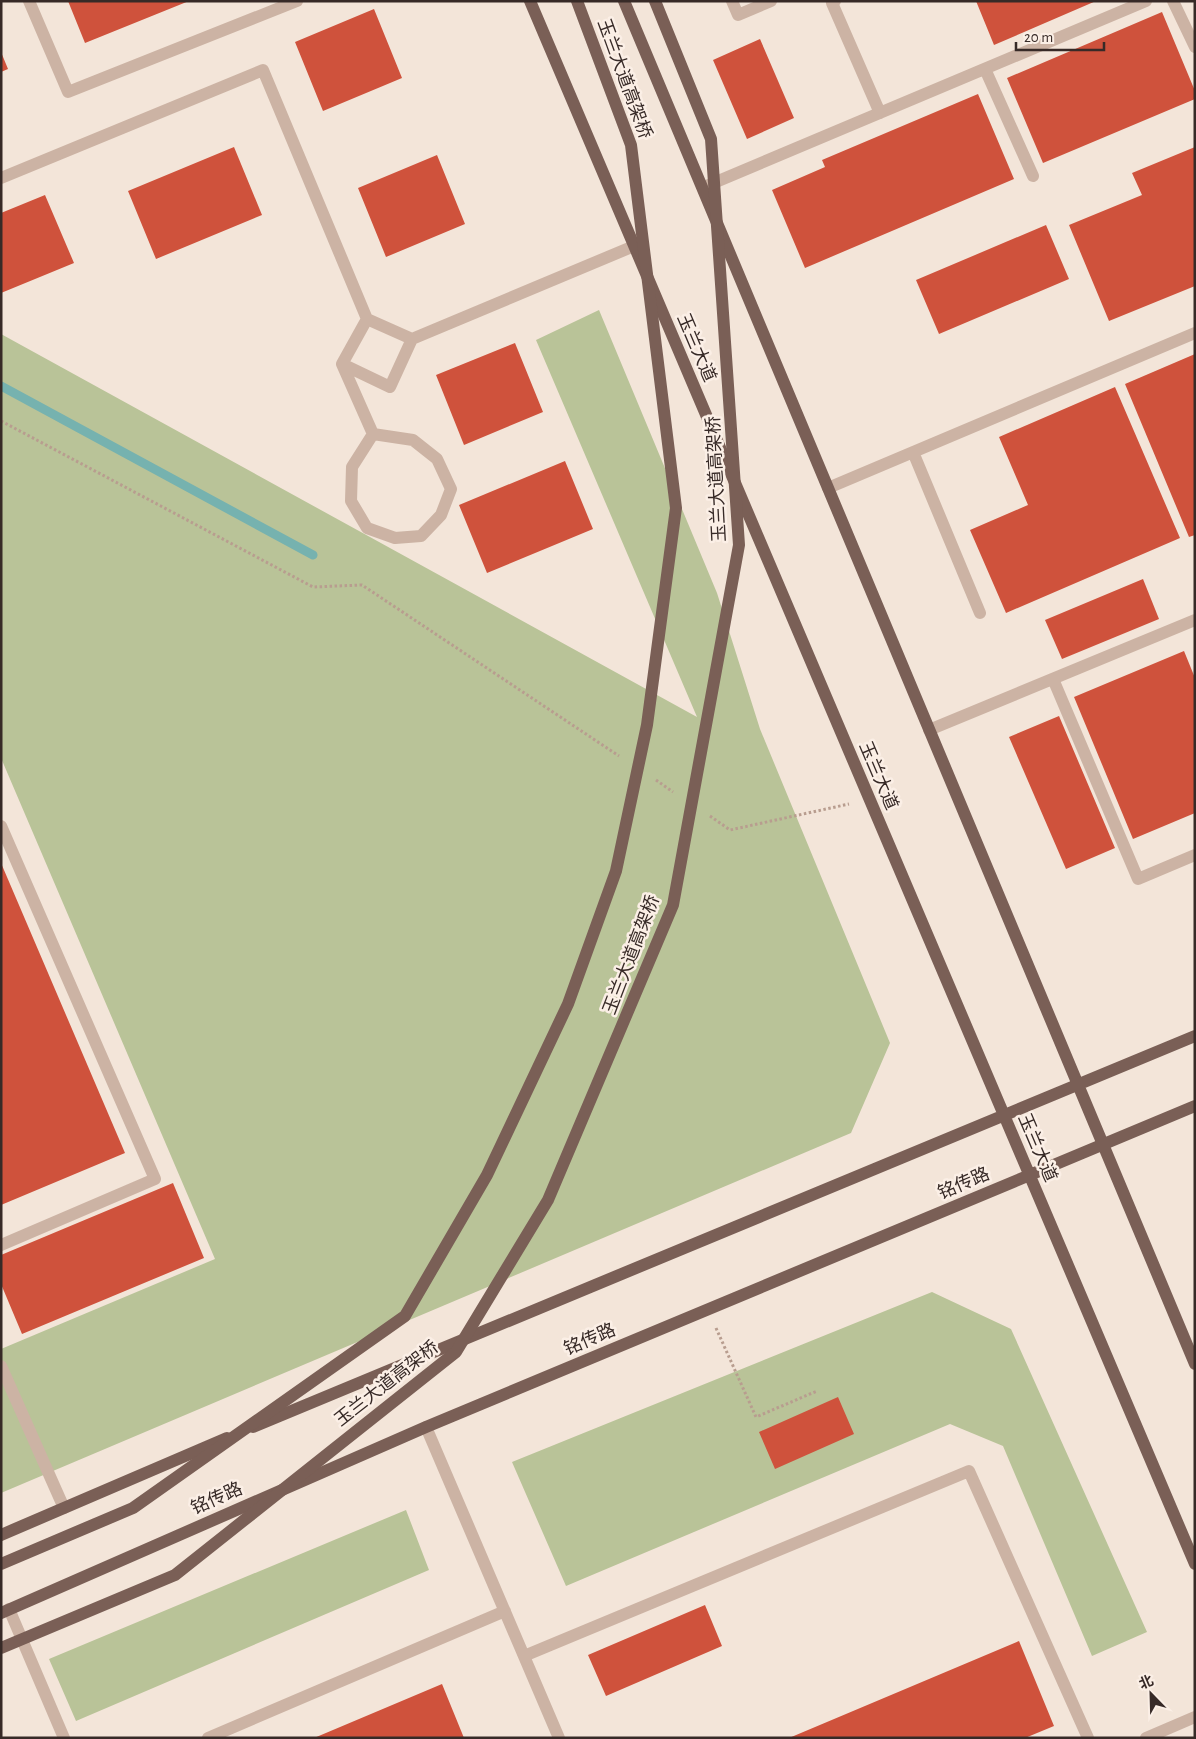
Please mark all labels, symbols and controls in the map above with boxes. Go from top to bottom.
street label: 玉兰大道高架桥 [594,16,656,141]
scale bar [1016,20,1104,52]
text: 20 m [1024,30,1053,45]
street label: 玉兰大道 [674,311,720,385]
street label: 玉兰大道高架桥 [703,416,729,542]
street label: 玉兰大道 [856,739,902,813]
street label: 玉兰大道高架桥 [599,892,663,1017]
street label: 玉兰大道 [1015,1111,1061,1185]
street label: 铭传路 [935,1163,992,1203]
street label: 铭传路 [561,1319,618,1359]
street label: 玉兰大道高架桥 [331,1337,442,1430]
street label: 铭传路 [188,1478,245,1518]
north arrow [1126,1669,1176,1719]
text: 北 [1137,1673,1155,1692]

